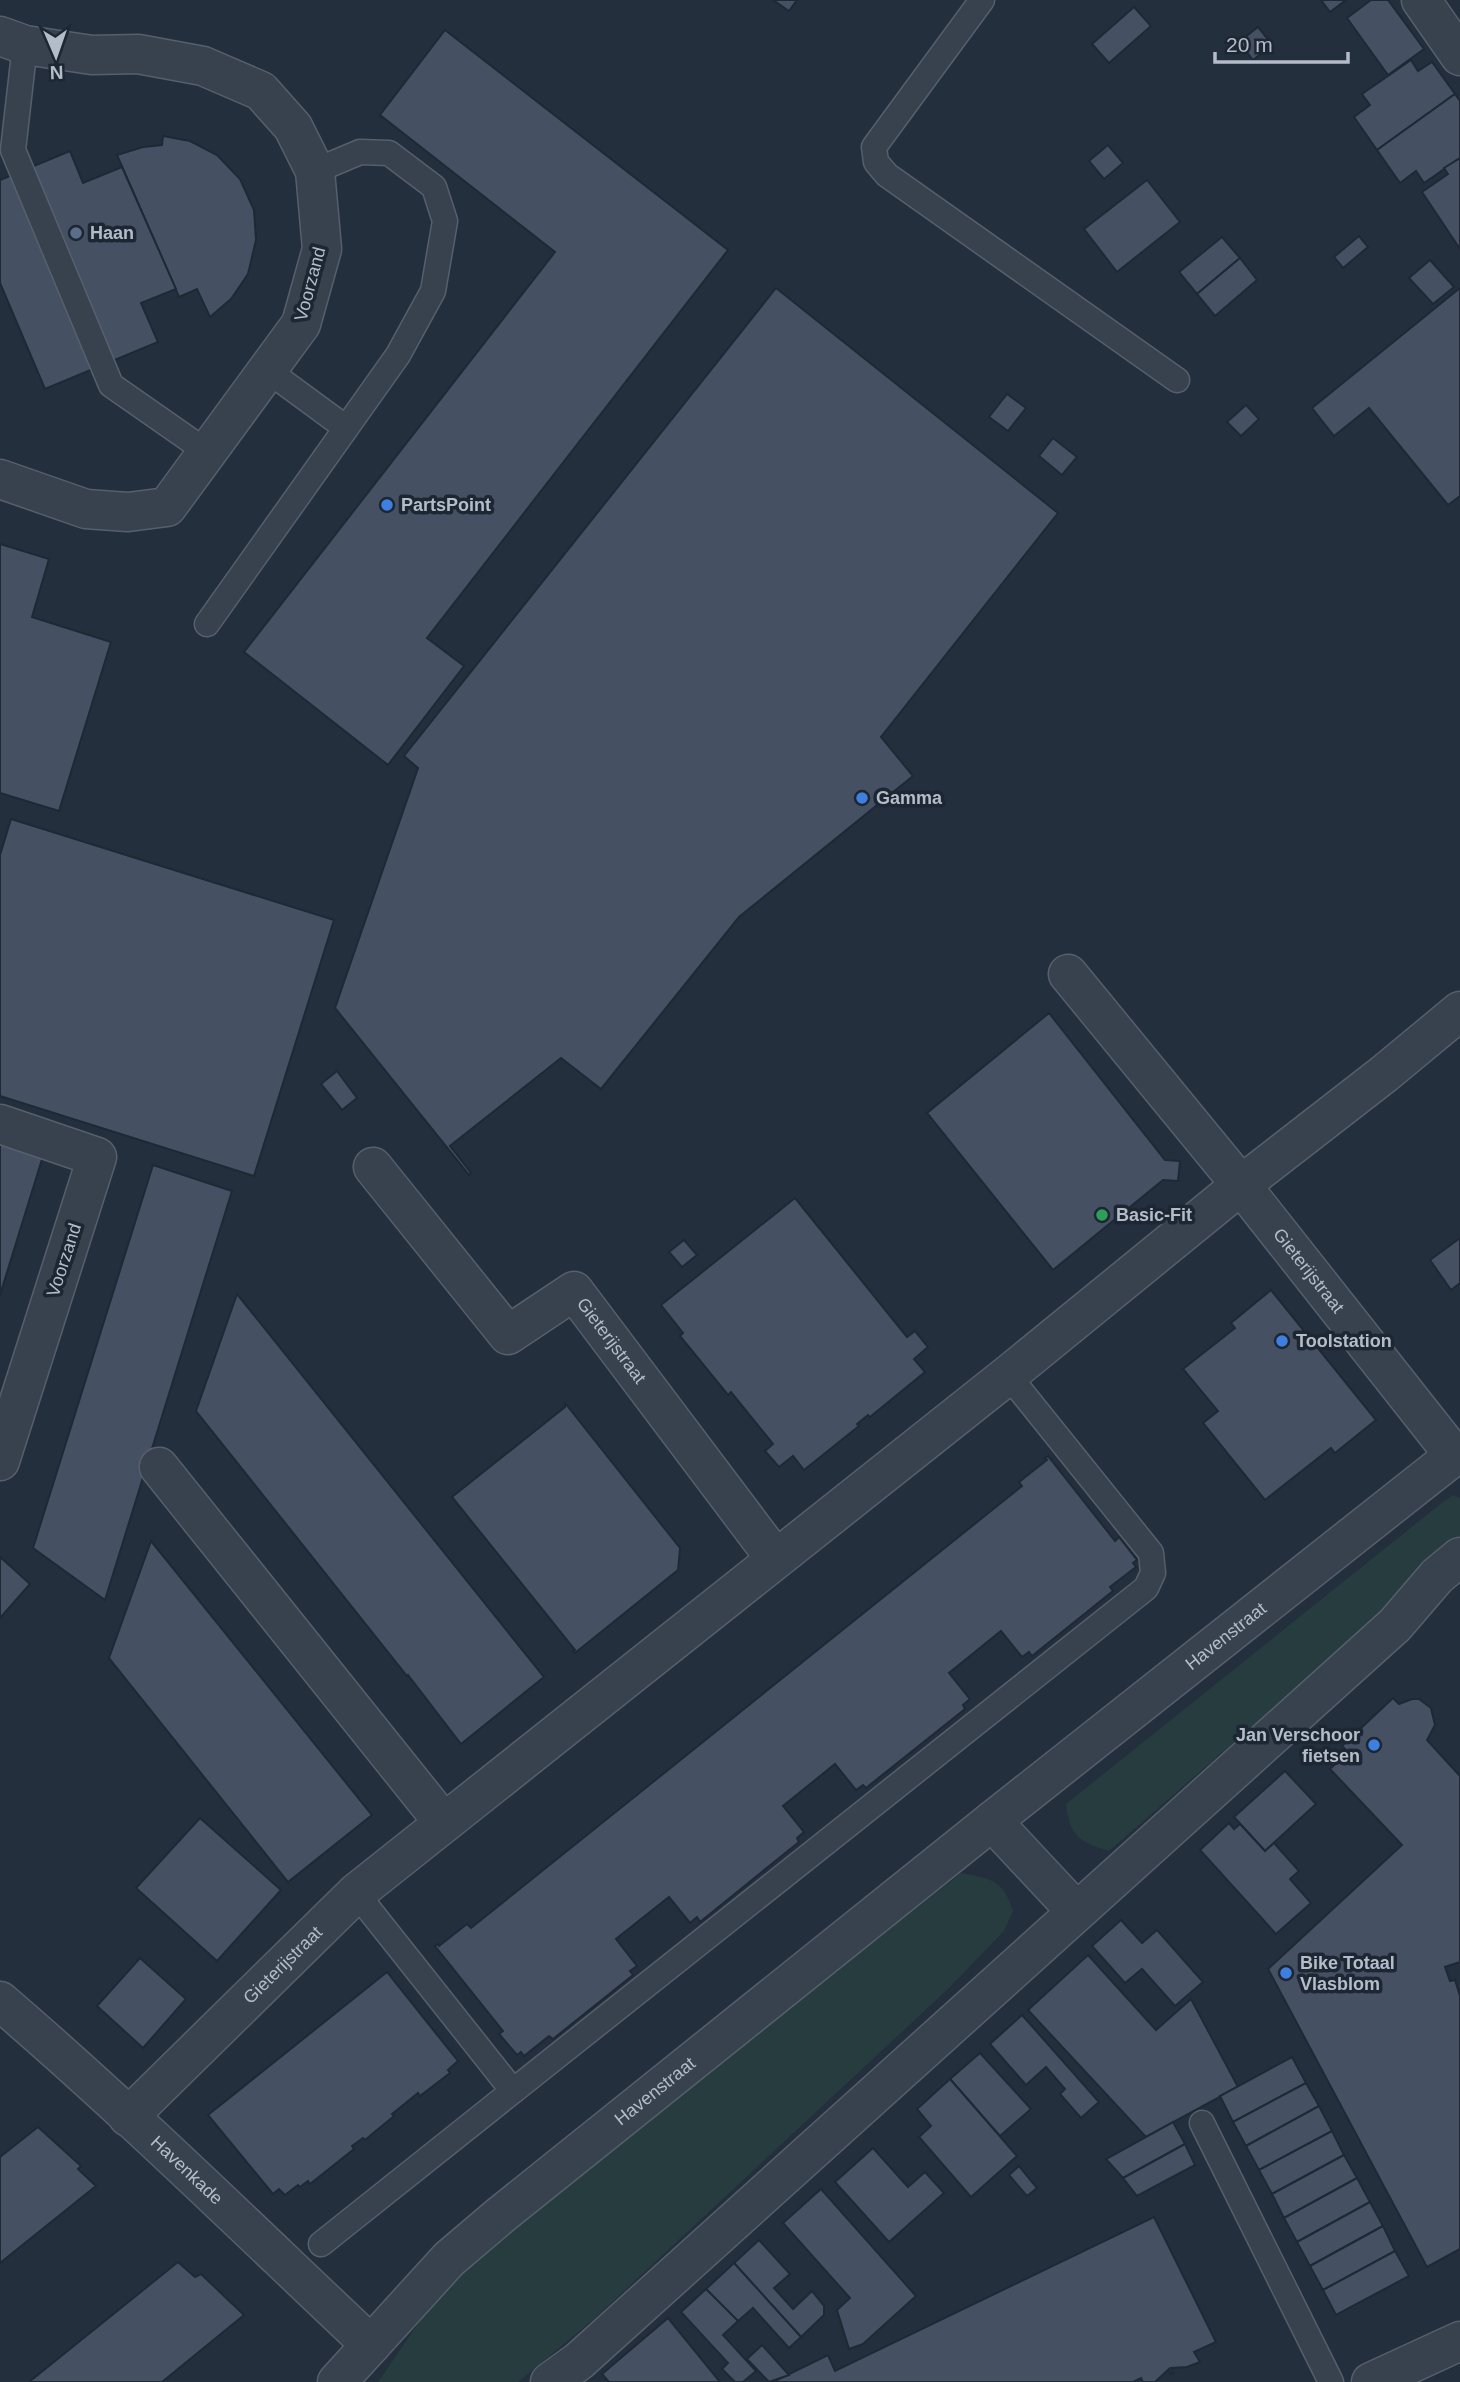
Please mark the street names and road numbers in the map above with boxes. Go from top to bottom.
street label: Voorzand [290,245,330,323]
street label: Voorzand [43,1221,85,1299]
street label: Gieterijstraat [1269,1224,1348,1317]
street label: Gieterijstraat [573,1294,650,1387]
street label: Havenstraat [1181,1598,1270,1674]
street label: Gieterijstraat [239,1922,326,2008]
street label: Havenstraat [611,2053,699,2129]
street label: Havenkade [147,2132,227,2209]

